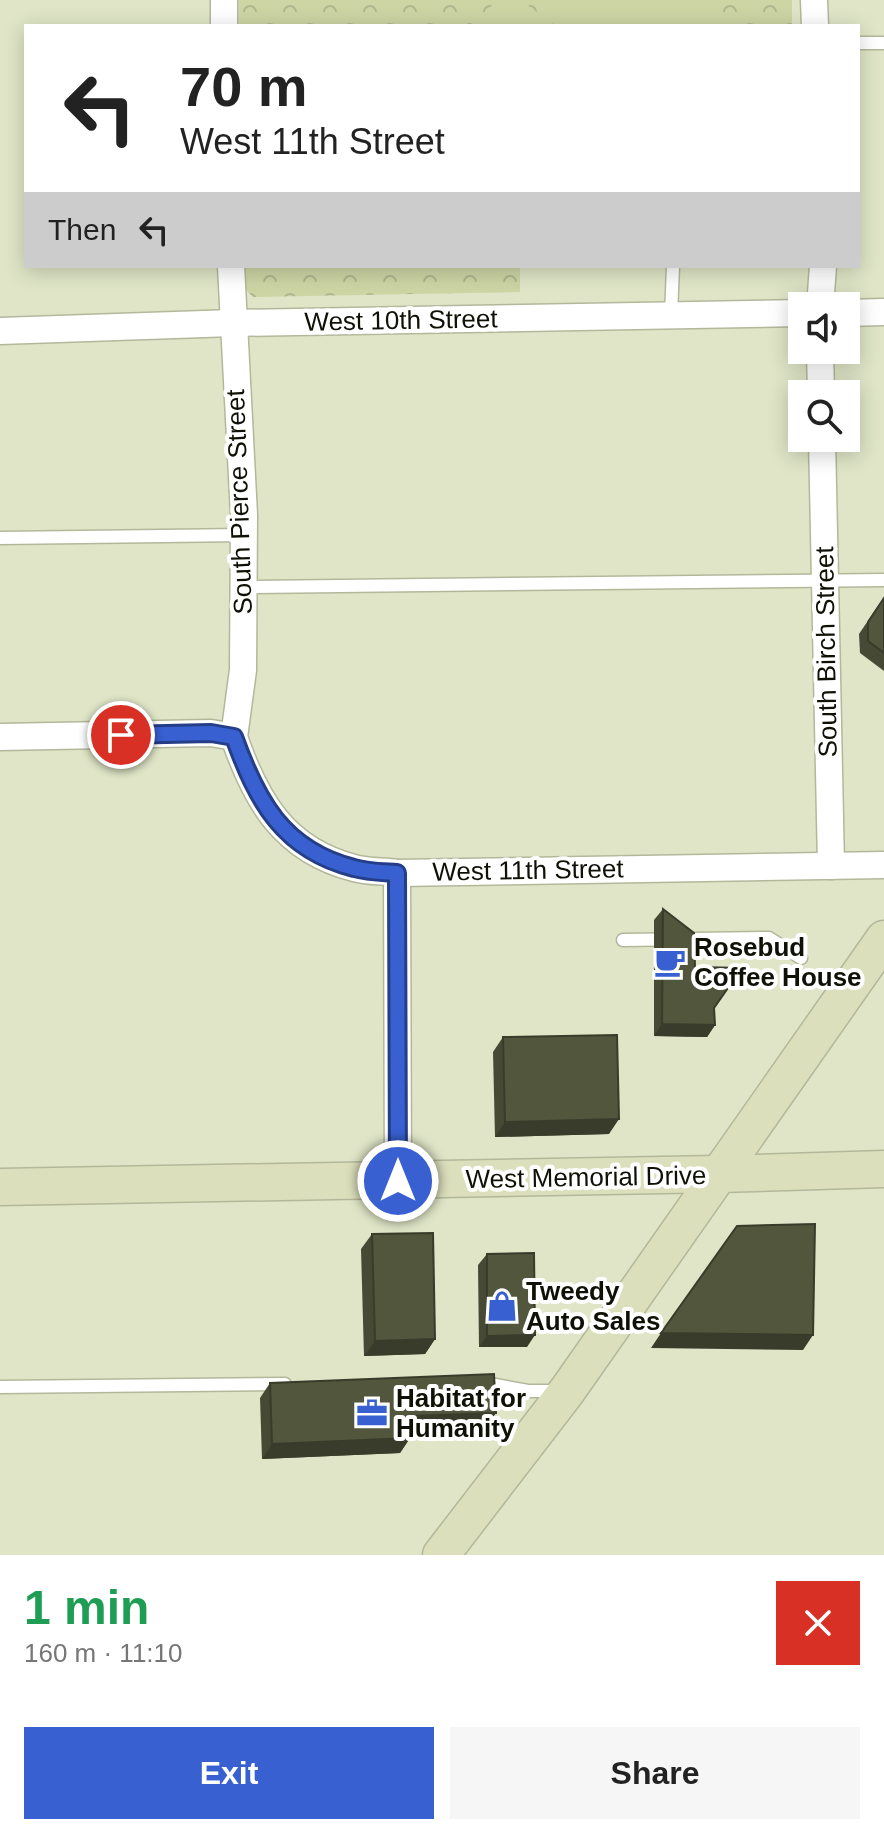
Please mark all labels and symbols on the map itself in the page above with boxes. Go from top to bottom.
street label: West 10th Street [304,303,499,337]
street label: South Pierce Street [220,388,258,615]
street label: South Birch Street [809,545,843,758]
pin [87,701,155,769]
street label: West 11th Street [432,853,625,887]
place label: Rosebud Coffee House [694,932,862,992]
cafe icon: Rosebud Coffee House [653,945,687,979]
position arrow [356,1139,440,1223]
street label: West Memorial Drive [465,1160,707,1194]
place label: Tweedy Auto Sales [526,1276,660,1336]
shop icon: Tweedy Auto Sales [485,1289,519,1323]
place label: Habitat for Humanity [396,1383,526,1443]
office icon: Habitat for Humanity [355,1396,389,1430]

